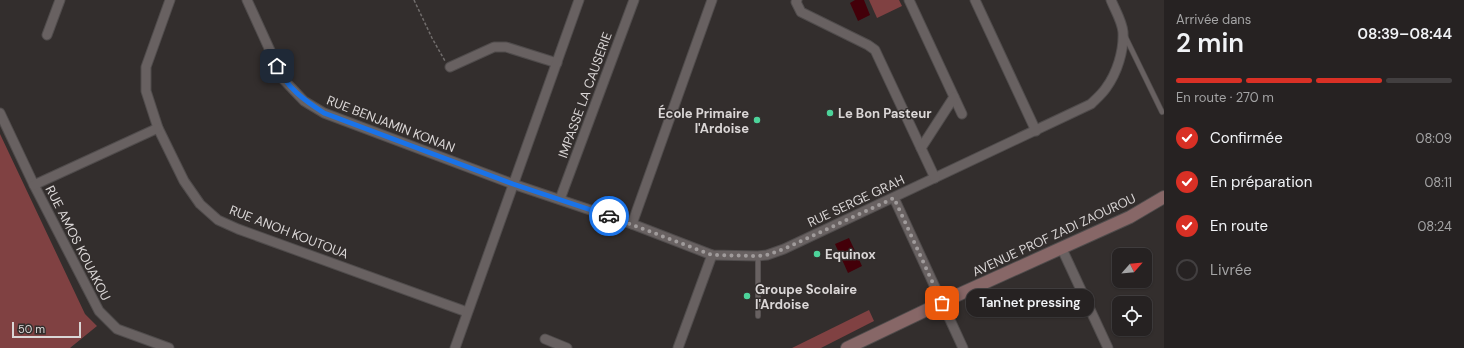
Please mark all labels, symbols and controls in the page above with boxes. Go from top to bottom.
text: Arrivée dans [1176,11,1251,28]
text: 08:39–08:44 [1358,24,1452,44]
text: 2 min [1176,26,1244,60]
street label: IMPASSE LA CAUSERIE [554,30,616,160]
pin [260,49,294,83]
icon: home [266,55,288,77]
text: En route · 270 m [1176,89,1274,106]
street label: RUE BENJAMIN KONAN [324,92,458,156]
place label: École Primaire l'Ardoise [658,104,749,137]
place label: Le Bon Pasteur [838,105,932,122]
marker: Le Bon Pasteur [825,108,835,118]
marker: École Primaire l'Ardoise [752,115,762,125]
icon: check [1176,127,1198,149]
text: Confirmée [1210,128,1283,148]
text: 08:09 [1416,130,1452,147]
street label: RUE SERGE GRAH [805,171,907,231]
icon: check [1176,171,1198,193]
text: En préparation [1210,172,1312,192]
text: 08:11 [1424,174,1452,191]
street label: RUE AMOS KOUAKOU [42,182,114,304]
street label: AVENUE PROF ZADI ZAOUROU [969,190,1139,280]
courier [589,196,629,236]
street label: RUE ANOH KOUTOUA [227,201,351,263]
icon: car [598,205,620,227]
icon: check [1176,215,1198,237]
text: En route [1210,216,1268,236]
text: 08:24 [1417,218,1452,235]
place label: Equinox [825,246,876,263]
north arrow [1112,248,1152,288]
map controls [1112,248,1152,336]
marker: Equinox [812,249,822,259]
text: Livrée [1210,260,1252,280]
place label: Groupe Scolaire l'Ardoise [755,281,857,313]
pin [925,286,959,320]
callout: Tan'net pressing [966,289,1094,317]
marker: Groupe Scolaire l'Ardoise [742,291,752,301]
icon: bag [931,292,953,314]
text: Tan'net pressing [979,294,1081,311]
button: locate [1112,296,1152,336]
scale bar [12,320,81,339]
text: 50 m [18,322,45,336]

